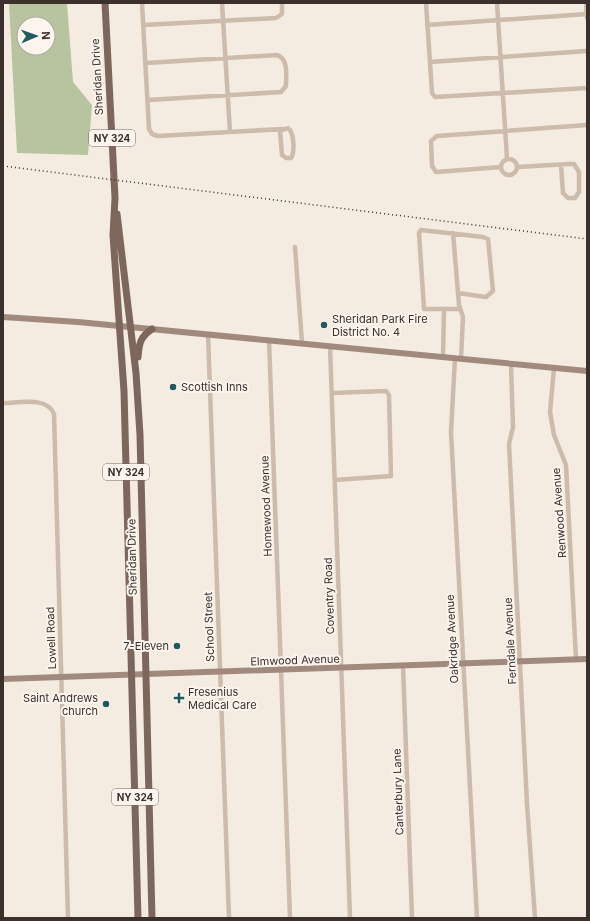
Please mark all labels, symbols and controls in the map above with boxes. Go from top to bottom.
north arrow [16,16,56,56]
text: N [39,31,53,40]
street label: Sheridan Drive [88,38,106,116]
road number: NY 324 [89,130,135,146]
place label: Sheridan Park Fire District No. 4 [332,312,428,339]
marker: Sheridan Park Fire District No. 4 [319,320,329,330]
place label: Scottish Inns [181,380,248,394]
marker: Scottish Inns [168,382,178,392]
street label: Homewood Avenue [257,455,275,557]
road number: NY 324 [103,464,149,480]
street label: Renwood Avenue [549,467,569,559]
street label: Sheridan Drive [124,519,140,595]
street label: Coventry Road [321,557,337,635]
street label: School Street [201,591,217,662]
street label: Oakridge Avenue [443,594,461,684]
street label: Ferndale Avenue [501,597,519,685]
street label: Lowell Road [43,606,59,670]
place label: 7-Eleven [123,639,169,653]
marker: 7-Eleven [172,641,182,651]
street label: Elmwood Avenue [250,651,340,669]
place label: Fresenius Medical Care [188,685,257,712]
place label: Saint Andrews church [23,691,98,718]
marker: Fresenius Medical Care [173,692,185,704]
marker: Saint Andrews church [101,699,111,709]
street label: Canterbury Lane [389,748,407,836]
road number: NY 324 [112,789,158,805]

